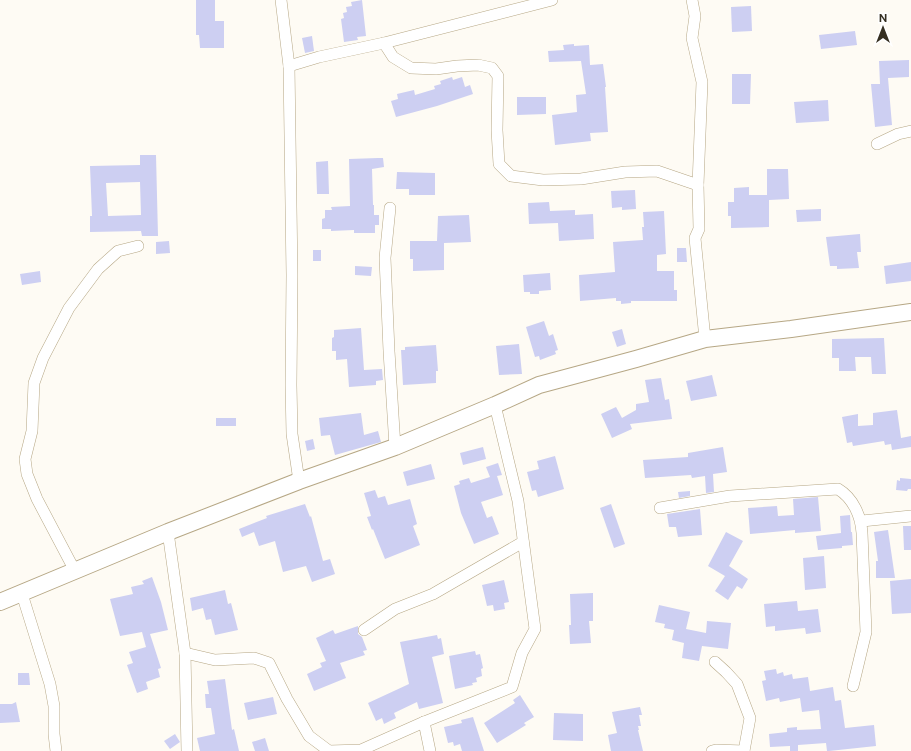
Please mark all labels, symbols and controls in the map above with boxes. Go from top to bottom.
north arrow [863,8,903,48]
text: N [879,12,887,24]

